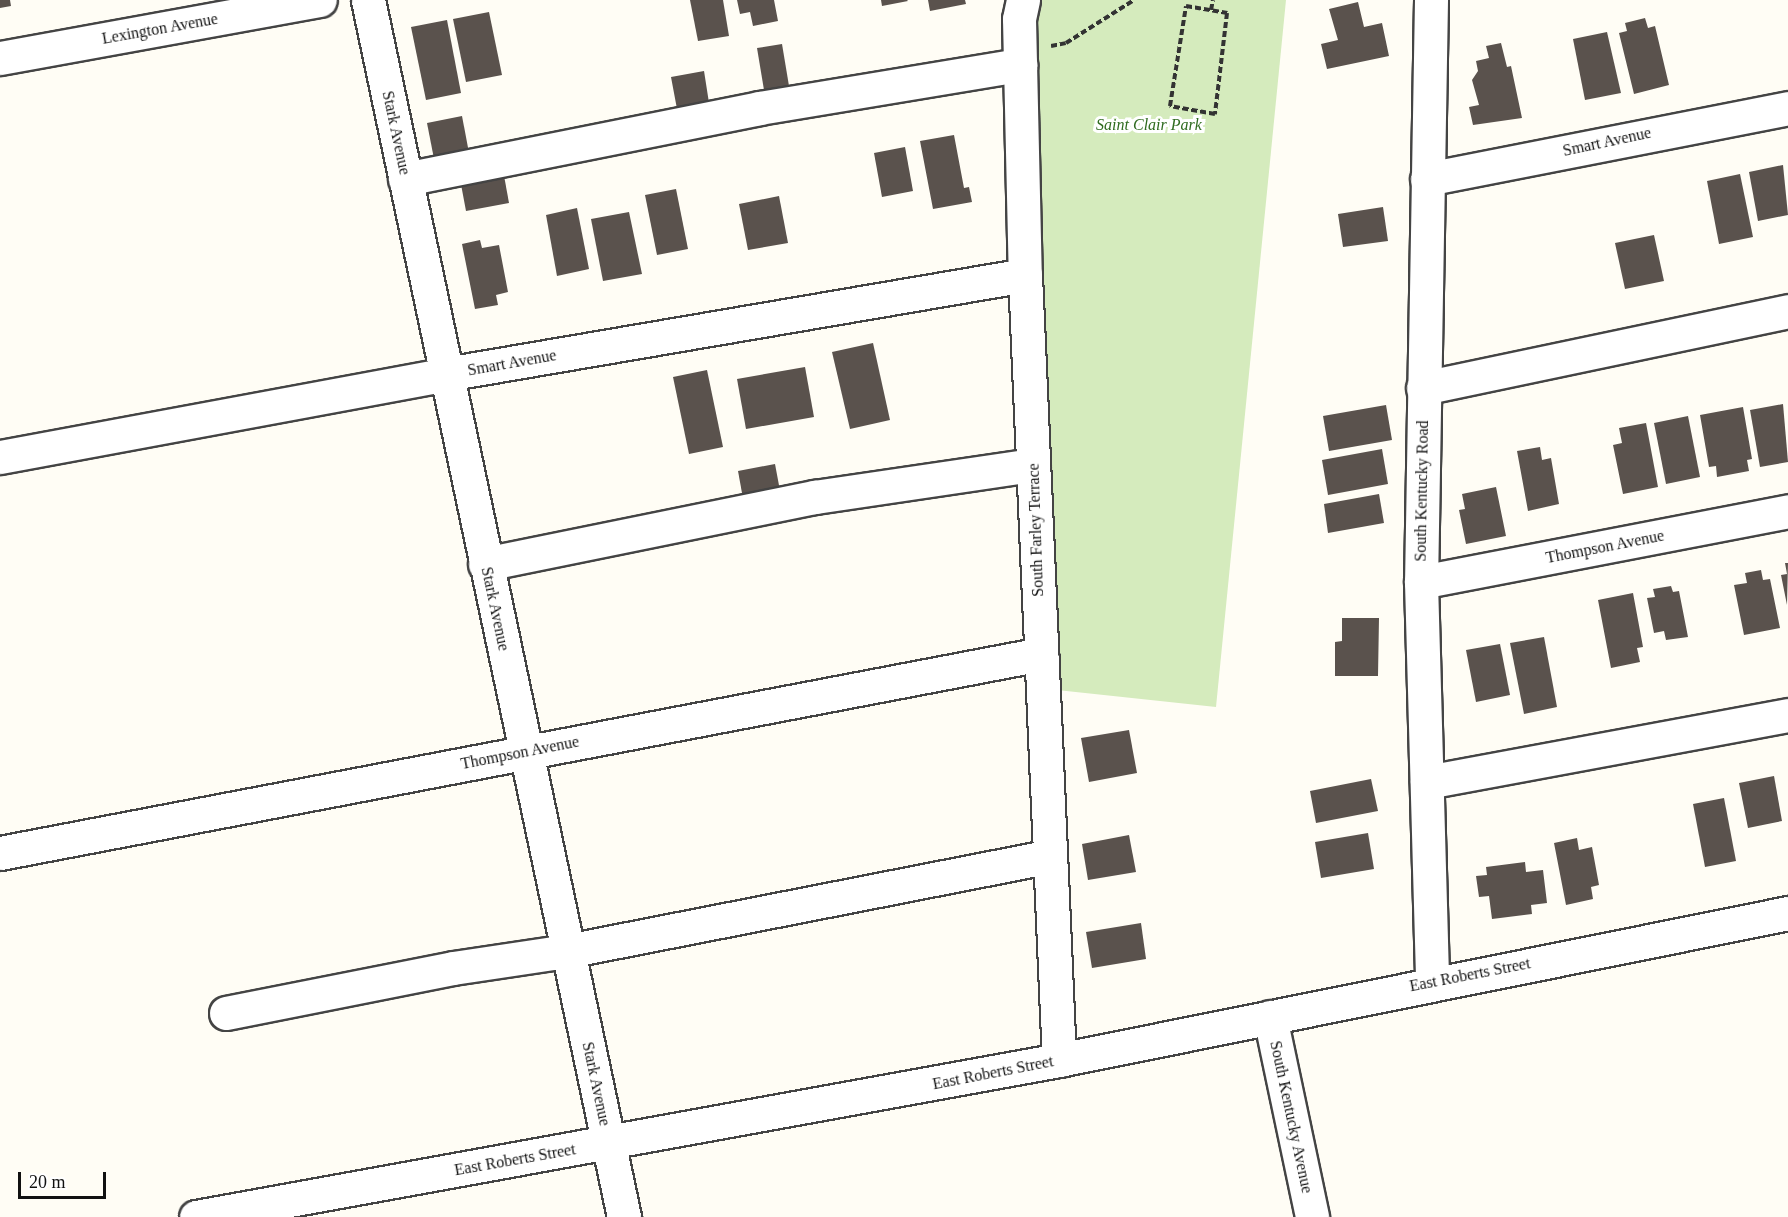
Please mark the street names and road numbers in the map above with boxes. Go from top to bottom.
street label: Lexington Avenue [100,9,220,49]
street label: Stark Avenue [378,89,414,177]
street label: Smart Avenue [1561,123,1653,161]
street label: Smart Avenue [466,346,558,380]
street label: South Kentucky Road [1411,420,1433,562]
street label: South Farley Terrace [1024,463,1048,597]
street label: Thompson Avenue [1544,526,1666,568]
street label: Stark Avenue [477,565,513,653]
street label: Thompson Avenue [459,732,581,774]
street label: East Roberts Street [1408,954,1532,996]
street label: South Kentucky Avenue [1265,1039,1317,1195]
street label: Stark Avenue [578,1040,614,1128]
street label: East Roberts Street [931,1052,1055,1094]
street label: East Roberts Street [453,1140,577,1180]

